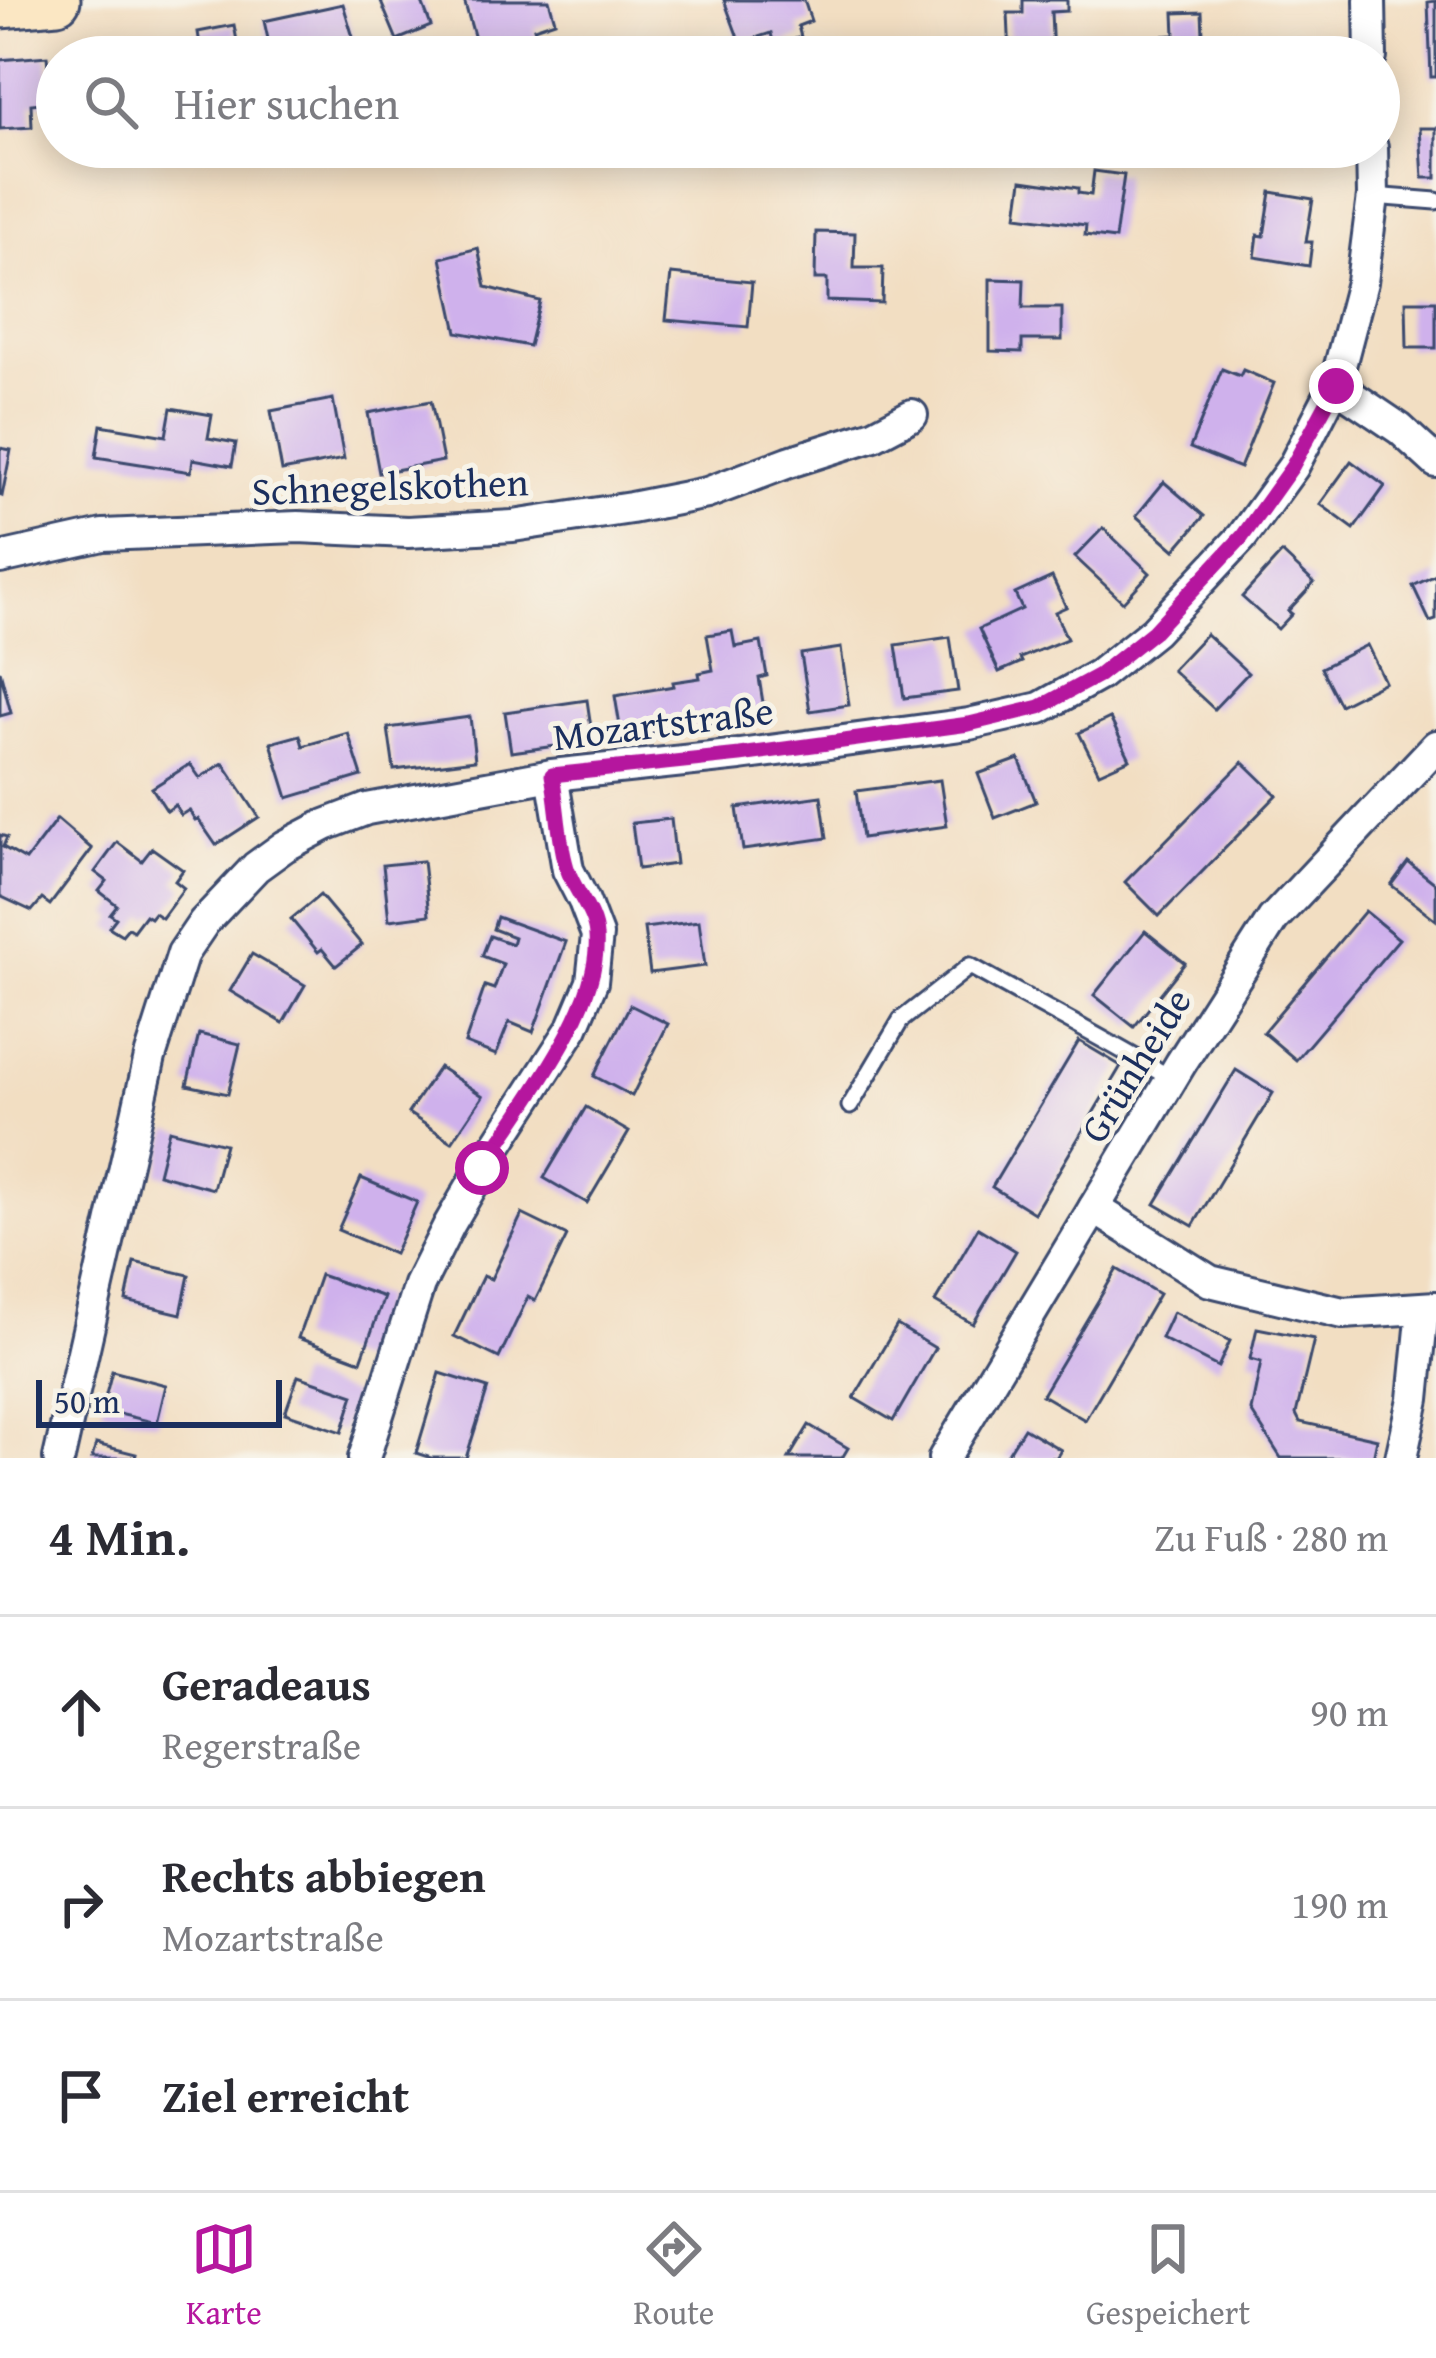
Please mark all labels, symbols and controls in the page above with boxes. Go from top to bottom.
search box [36,36,1400,168]
icon: search [78,69,144,135]
text: Hier suchen [174,70,399,135]
route end [1309,359,1363,413]
street label: Schnegelskothen [251,452,529,519]
street label: Mozartstraße [549,681,776,764]
street label: Grünheide [1065,977,1204,1153]
route start [455,1141,509,1195]
scale bar [36,1374,282,1427]
text: 50 m [54,1377,120,1425]
text: 4 Min. [48,1499,190,1574]
text: Zu Fuß · 280 m [1154,1508,1388,1565]
text: Geradeaus [162,1651,371,1716]
icon: ahead [48,1679,114,1745]
text: 90 m [1310,1683,1388,1740]
text: Regerstraße [162,1716,361,1773]
text: Rechts abbiegen [162,1843,486,1908]
icon: right [48,1871,114,1937]
text: 190 m [1291,1875,1388,1932]
text: Mozartstraße [162,1908,384,1965]
icon: arrive [48,2063,114,2129]
text: Ziel erreicht [162,2063,409,2128]
tab: Karte [186,2216,262,2336]
tab: Route [634,2216,714,2336]
tab: Gespeichert [1086,2216,1250,2336]

